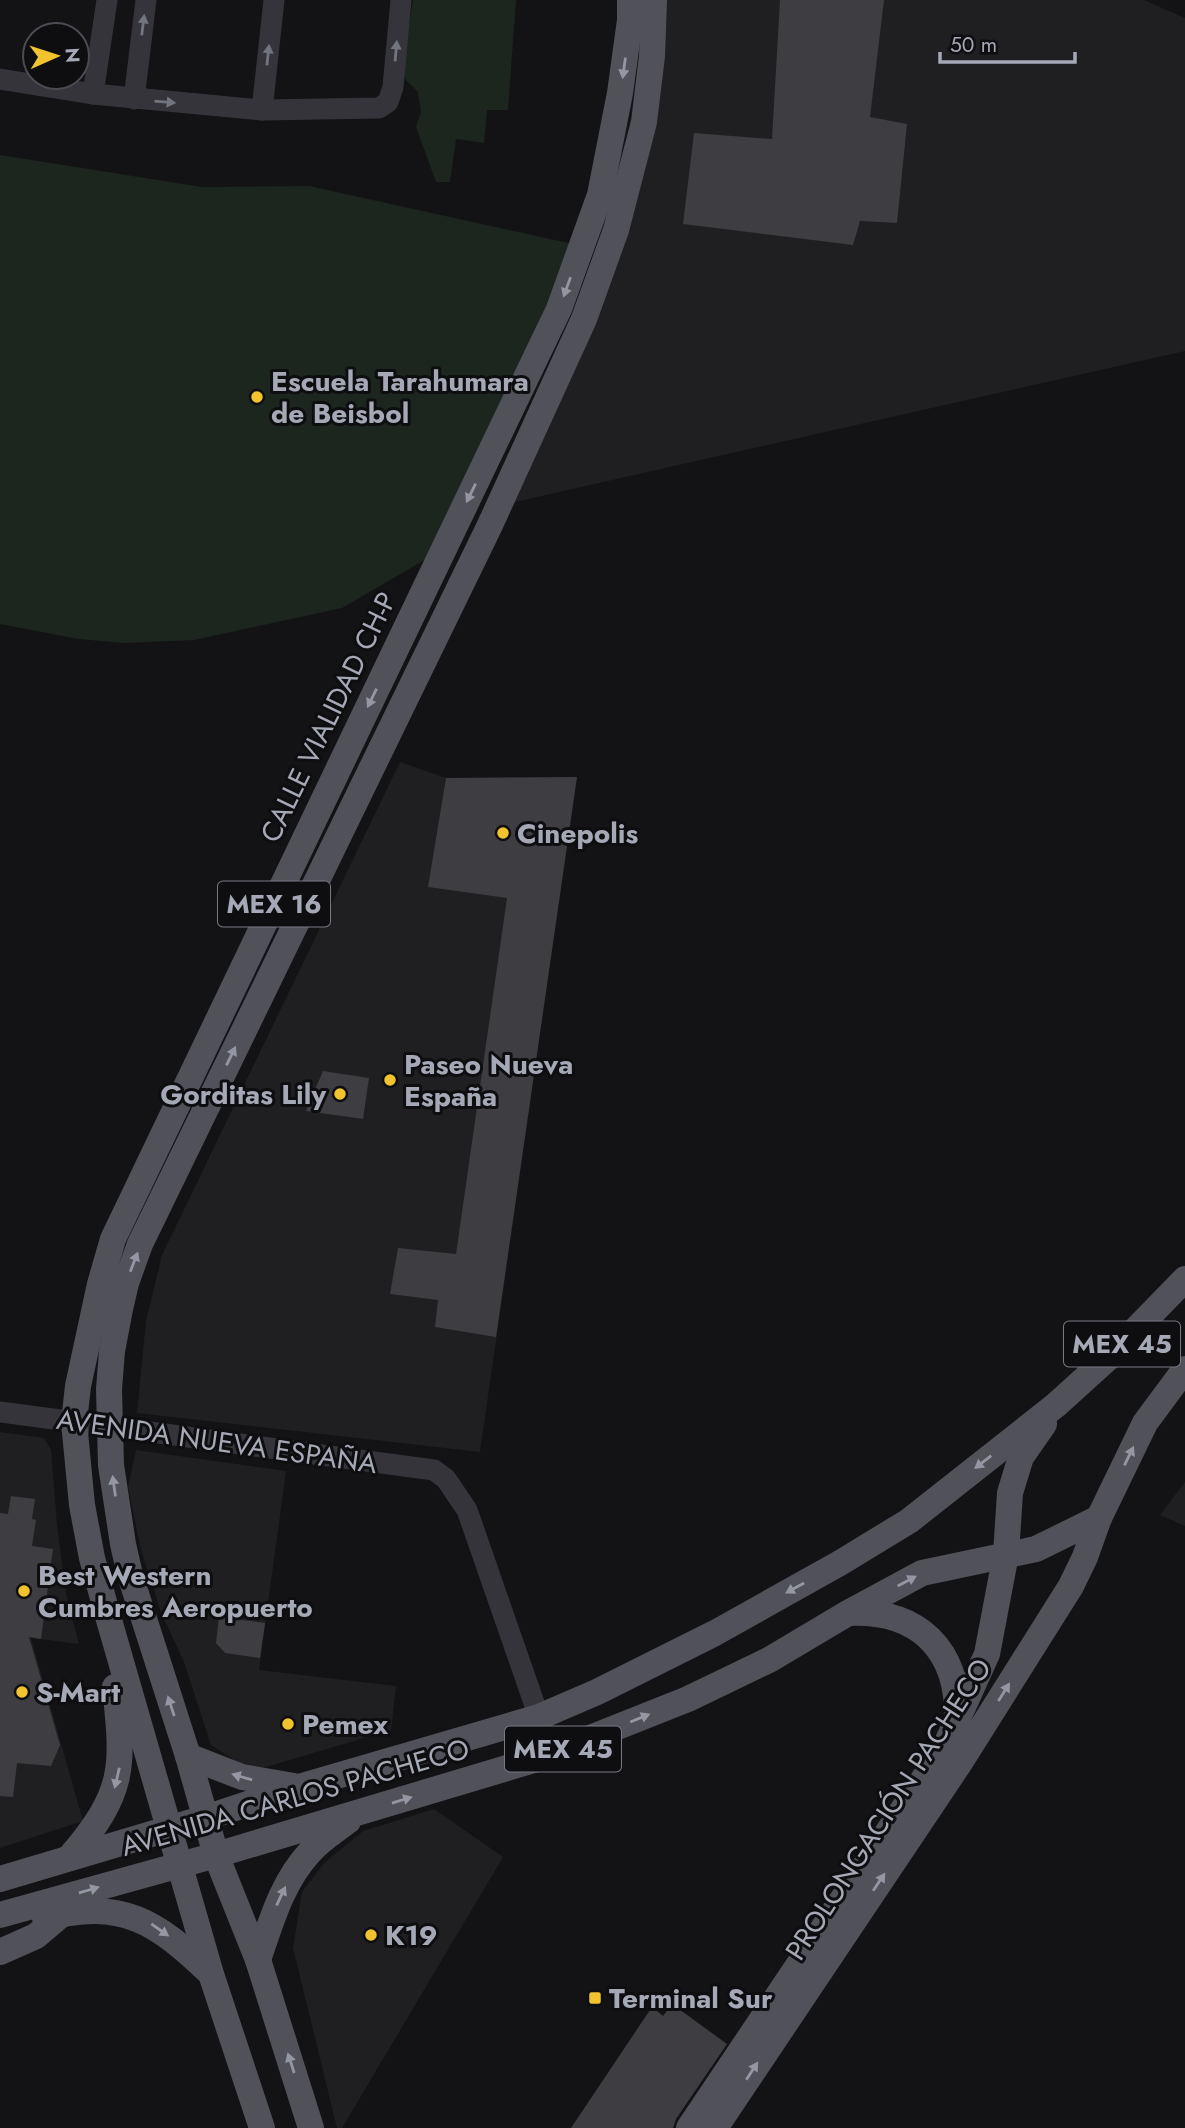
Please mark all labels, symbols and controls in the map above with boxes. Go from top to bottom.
one-way arrow [138,14,149,36]
north arrow [21,21,91,91]
scale bar [940,21,1075,65]
text: 50 m [950,30,997,60]
one-way arrow [391,40,402,62]
one-way arrow [263,44,274,66]
text: N [59,47,86,63]
one-way arrow [618,57,629,79]
one-way arrow [154,97,176,108]
one-way arrow [561,277,572,298]
place label: Escuela Tarahumara de Beisbol [271,361,529,434]
marker: Escuela Tarahumara de Beisbol [249,389,265,405]
one-way arrow [465,483,476,503]
street label: CALLE VIALIDAD CH-P [250,585,407,849]
one-way arrow [367,688,378,708]
place label: Cinepolis [517,813,639,854]
marker: Cinepolis [495,825,511,841]
road number: MEX 16 [218,882,330,926]
place label: Paseo Nueva España [404,1044,573,1117]
one-way arrow [225,1046,236,1066]
marker: Paseo Nueva España [382,1072,398,1088]
place label: Gorditas Lily [160,1074,326,1115]
marker: Gorditas Lily [332,1086,348,1102]
one-way arrow [128,1251,139,1272]
road number: MEX 45 [1064,1322,1180,1366]
street label: AVENIDA NUEVA ESPAÑA [54,1399,380,1484]
one-way arrow [1123,1446,1135,1466]
one-way arrow [975,1455,993,1470]
one-way arrow [109,1475,120,1497]
place label: Best Western Cumbres Aeropuerto [38,1555,313,1628]
one-way arrow [898,1575,917,1587]
one-way arrow [785,1582,804,1594]
marker: Best Western Cumbres Aeropuerto [16,1583,32,1599]
street label: PROLONGACIÓN PACHECO [775,1650,1002,1968]
place label: S-Mart [36,1672,120,1713]
one-way arrow [998,1682,1011,1702]
marker: S-Mart [14,1684,30,1700]
one-way arrow [166,1695,176,1716]
place label: Pemex [302,1704,388,1745]
one-way arrow [630,1713,651,1724]
marker: Pemex [280,1716,296,1732]
road number: MEX 45 [505,1726,621,1772]
street label: AVENIDA CARLOS PACHECO [116,1728,474,1867]
one-way arrow [111,1767,122,1789]
one-way arrow [231,1771,253,1782]
one-way arrow [392,1794,413,1804]
one-way arrow [872,1873,886,1891]
one-way arrow [79,1885,100,1895]
one-way arrow [276,1886,287,1906]
place label: K19 [385,1915,438,1956]
one-way arrow [151,1923,169,1937]
marker: K19 [363,1927,379,1943]
place label: Terminal Sur [609,1978,773,2019]
marker: Terminal Sur [587,1990,603,2006]
one-way arrow [285,2052,296,2073]
one-way arrow [746,2061,759,2081]

